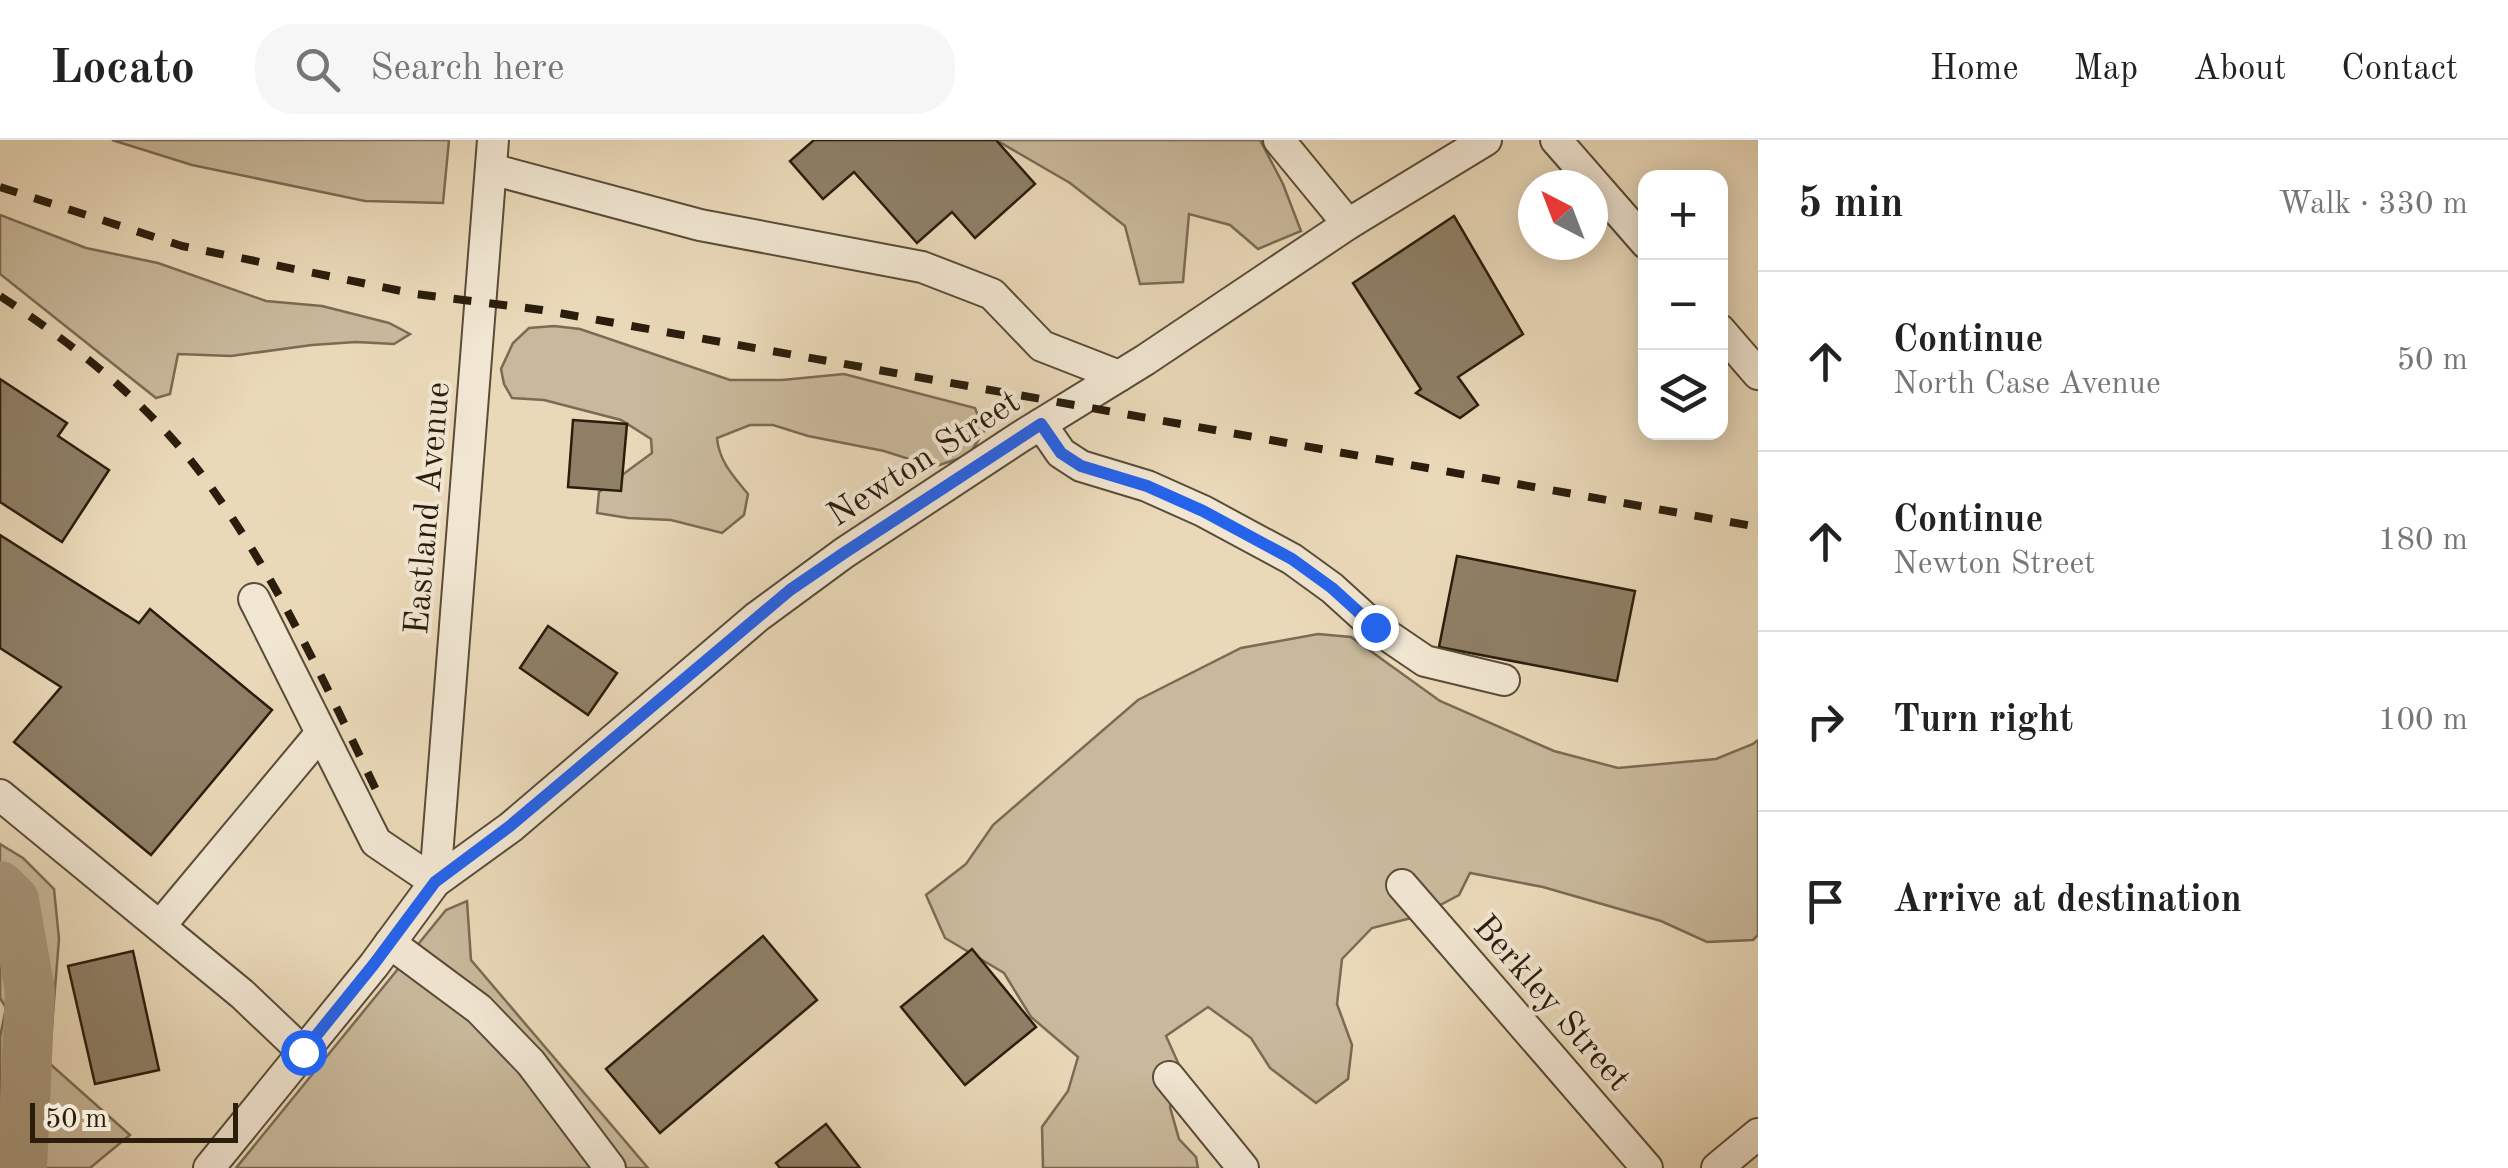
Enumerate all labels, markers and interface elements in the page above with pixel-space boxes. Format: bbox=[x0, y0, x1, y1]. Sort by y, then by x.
search box bbox=[255, 24, 955, 114]
icon: search bbox=[290, 42, 345, 97]
text: Locato bbox=[50, 45, 195, 93]
text: Search here bbox=[370, 50, 564, 88]
text: Home bbox=[1930, 52, 2019, 87]
text: Map bbox=[2074, 52, 2138, 87]
text: About bbox=[2193, 52, 2286, 87]
text: Contact bbox=[2341, 52, 2458, 87]
north arrow bbox=[1518, 170, 1608, 260]
map controls bbox=[1638, 170, 1728, 440]
button: + bbox=[1638, 170, 1728, 260]
text: 5 min bbox=[1798, 184, 1904, 226]
text: Walk · 330 m bbox=[2278, 189, 2468, 221]
button: − bbox=[1638, 260, 1728, 350]
text: Continue bbox=[1893, 322, 2043, 360]
icon: ahead bbox=[1798, 334, 1853, 389]
text: 50 m bbox=[2397, 345, 2468, 377]
button: layers bbox=[1638, 350, 1728, 440]
text: North Case Avenue bbox=[1893, 369, 2161, 401]
street label: Eastland Avenue bbox=[400, 380, 457, 636]
street label: Newton Street bbox=[822, 384, 1027, 534]
text: Continue bbox=[1893, 502, 2043, 540]
icon: ahead bbox=[1798, 514, 1853, 569]
text: 180 m bbox=[2378, 525, 2468, 557]
text: Newton Street bbox=[1893, 549, 2095, 581]
route end bbox=[1353, 605, 1399, 651]
icon: right bbox=[1798, 694, 1853, 749]
text: Turn right bbox=[1893, 702, 2073, 740]
text: 100 m bbox=[2378, 705, 2468, 737]
icon: arrive bbox=[1798, 874, 1853, 929]
text: Arrive at destination bbox=[1893, 882, 2242, 920]
street label: Berkley Street bbox=[1466, 909, 1636, 1098]
route start bbox=[281, 1030, 327, 1076]
scale bar bbox=[30, 1098, 238, 1142]
text: 50 m bbox=[45, 1106, 108, 1134]

